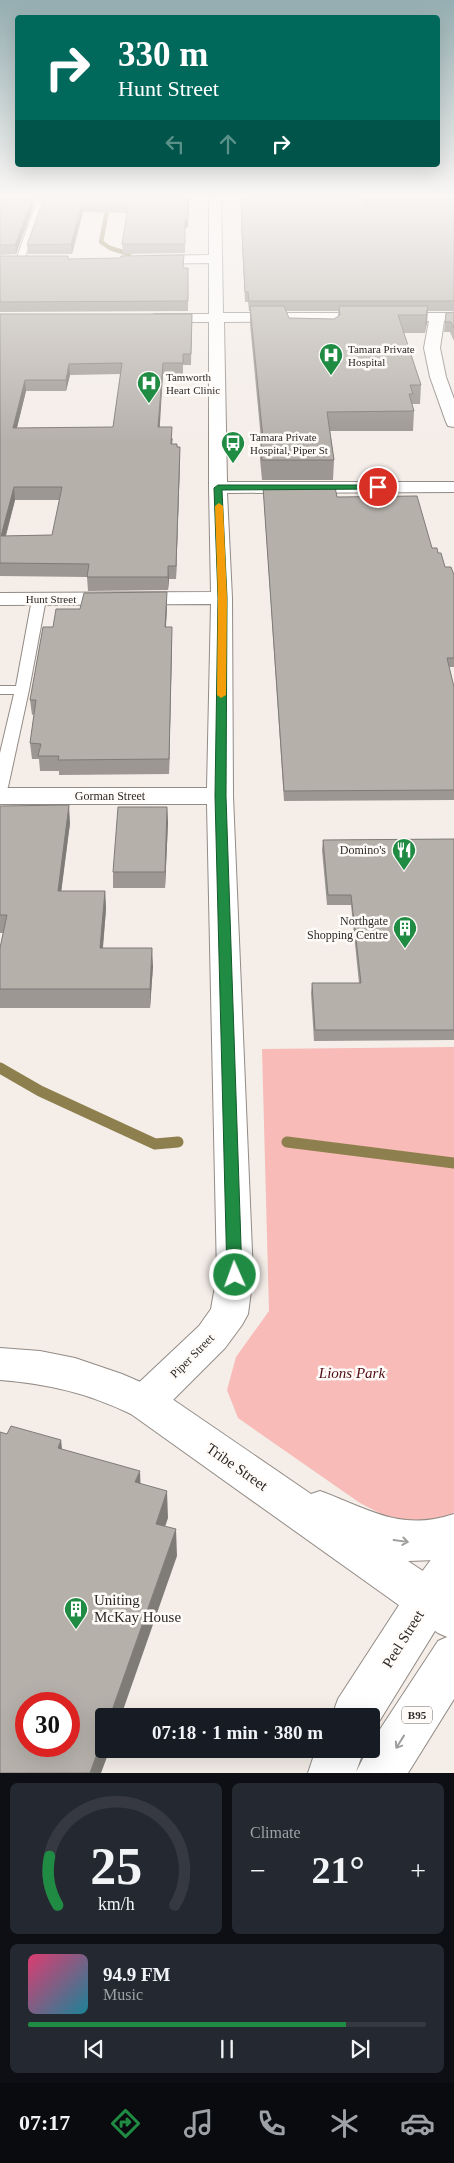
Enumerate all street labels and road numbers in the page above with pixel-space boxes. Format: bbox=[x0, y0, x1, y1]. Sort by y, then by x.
street label: Hunt Street bbox=[26, 593, 76, 605]
street label: Gorman Street bbox=[75, 789, 146, 803]
street label: Piper Street bbox=[167, 1331, 217, 1381]
street label: Tribe Street bbox=[203, 1440, 271, 1494]
street label: Peel Street bbox=[379, 1607, 427, 1671]
road number: B95 bbox=[402, 1706, 432, 1724]

